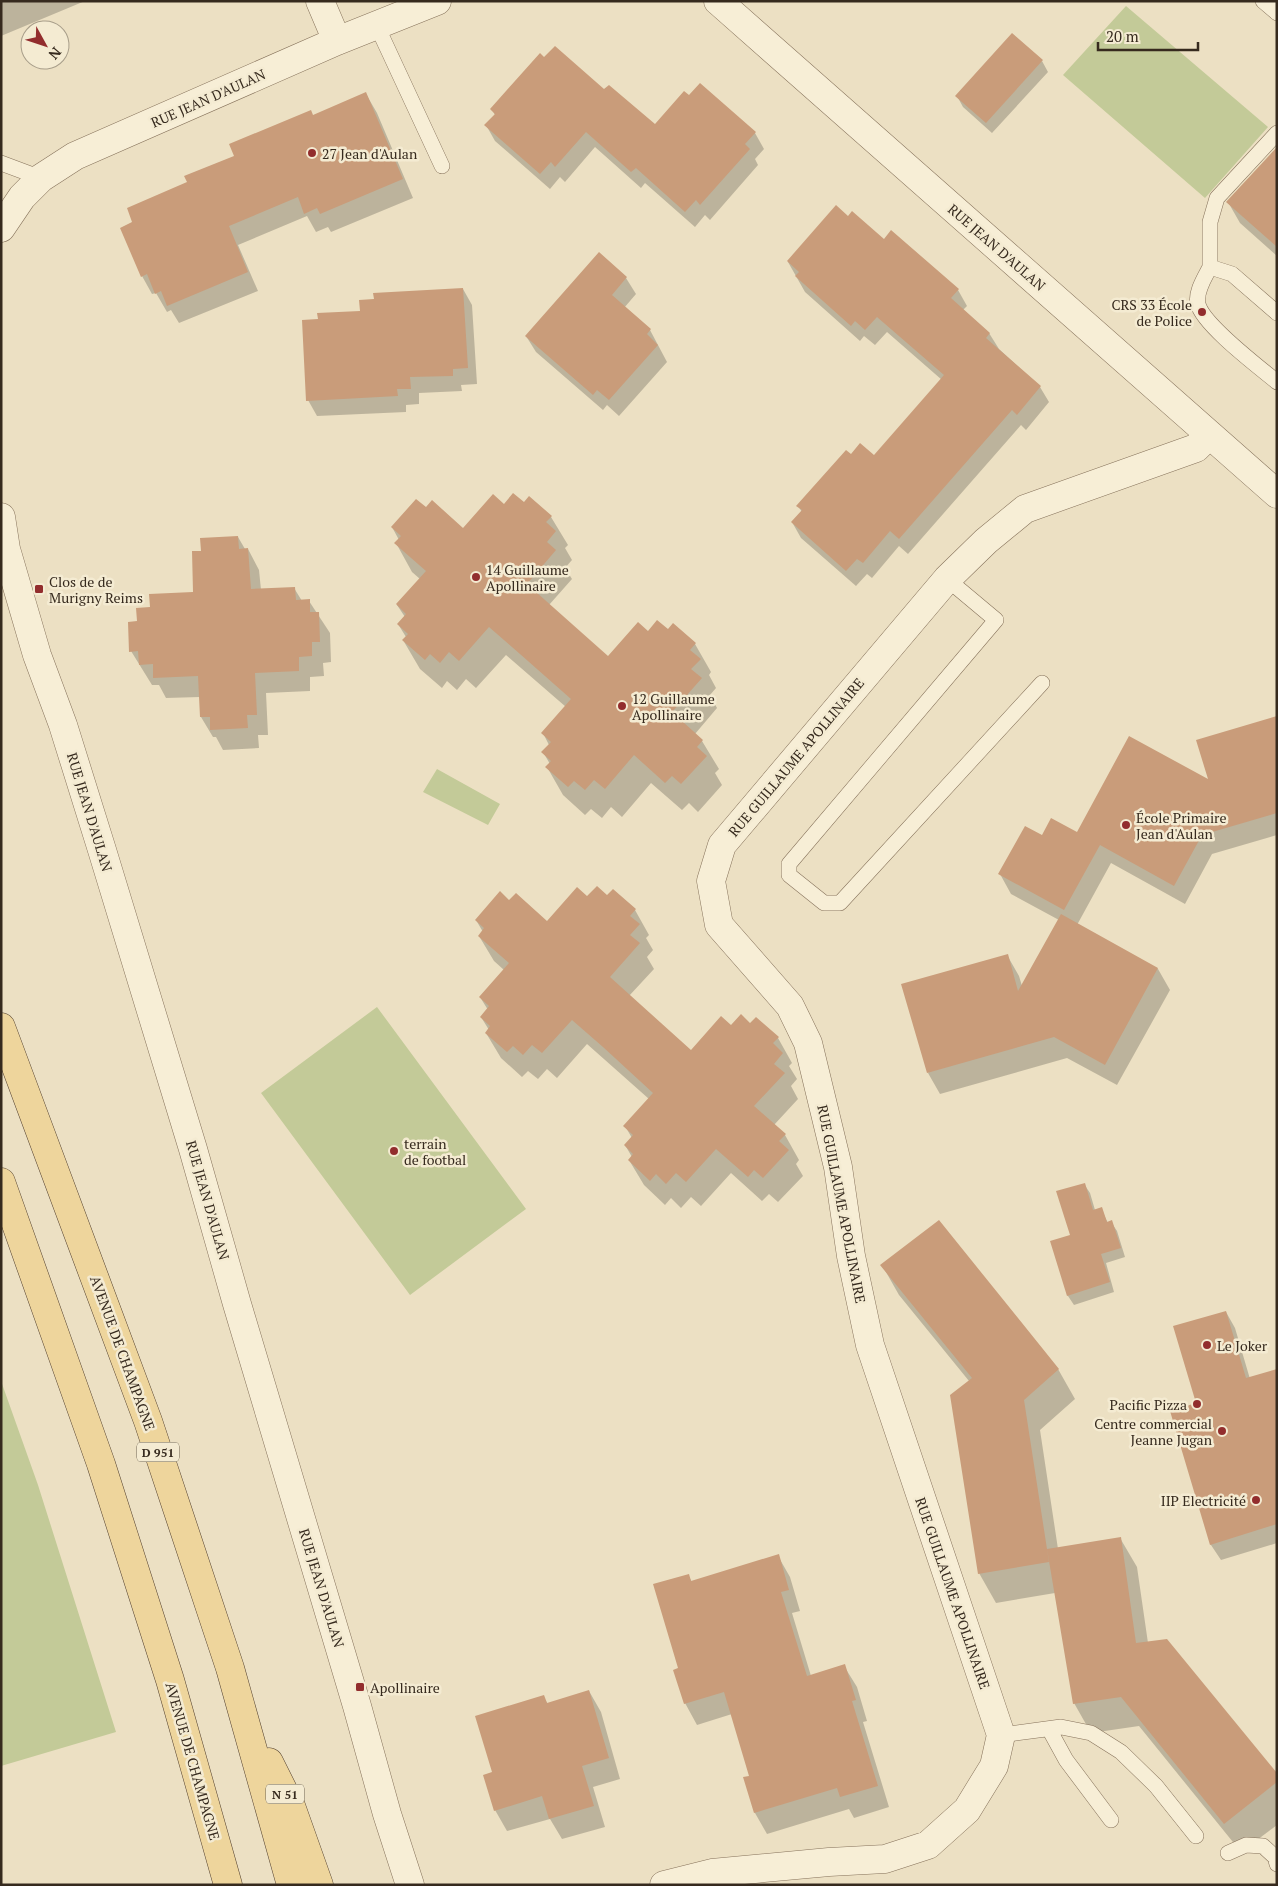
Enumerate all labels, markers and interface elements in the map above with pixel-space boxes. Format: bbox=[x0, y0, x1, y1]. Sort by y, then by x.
north arrow bbox=[20, 20, 70, 70]
scale bar bbox=[1098, 20, 1198, 52]
text: 20 m bbox=[1106, 26, 1139, 46]
text: N bbox=[44, 44, 66, 64]
street label: RUE JEAN D'AULAN bbox=[148, 64, 268, 132]
place label: 27 Jean d'Aulan bbox=[322, 144, 418, 163]
marker: 27 Jean d'Aulan bbox=[306, 147, 318, 159]
street label: RUE JEAN D'AULAN bbox=[944, 199, 1050, 295]
place label: CRS 33 École de Police bbox=[1111, 295, 1192, 330]
marker: CRS 33 École de Police bbox=[1196, 306, 1208, 318]
place label: 14 Guillaume Apollinaire bbox=[486, 560, 569, 595]
marker: 14 Guillaume Apollinaire bbox=[470, 571, 482, 583]
place label: Clos de de Murigny Reims bbox=[49, 572, 143, 607]
marker: Clos de de Murigny Reims bbox=[33, 583, 45, 595]
street label: RUE GUILLAUME APOLLINAIRE bbox=[724, 674, 868, 840]
place label: 12 Guillaume Apollinaire bbox=[632, 689, 715, 724]
marker: 12 Guillaume Apollinaire bbox=[616, 700, 628, 712]
street label: RUE JEAN D'AULAN bbox=[63, 750, 117, 874]
place label: École Primaire Jean d'Aulan bbox=[1136, 808, 1227, 843]
marker: École Primaire Jean d'Aulan bbox=[1120, 819, 1132, 831]
street label: RUE GUILLAUME APOLLINAIRE bbox=[813, 1103, 871, 1305]
place label: terrain de footbal bbox=[404, 1134, 466, 1169]
street label: RUE JEAN D'AULAN bbox=[182, 1138, 234, 1262]
marker: terrain de footbal bbox=[388, 1145, 400, 1157]
street label: AVENUE DE CHAMPAGNE bbox=[86, 1273, 160, 1433]
place label: Le Joker bbox=[1217, 1336, 1268, 1355]
marker: Le Joker bbox=[1201, 1339, 1213, 1351]
place label: Pacific Pizza bbox=[1110, 1395, 1187, 1414]
marker: Pacific Pizza bbox=[1191, 1398, 1203, 1410]
place label: Centre commercial Jeanne Jugan bbox=[1094, 1414, 1213, 1449]
marker: Centre commercial Jeanne Jugan bbox=[1216, 1425, 1228, 1437]
road number: D 951 bbox=[137, 1442, 179, 1461]
place label: IIP Electricité bbox=[1161, 1491, 1246, 1510]
marker: IIP Electricité bbox=[1250, 1494, 1262, 1506]
street label: RUE GUILLAUME APOLLINAIRE bbox=[911, 1495, 995, 1691]
street label: RUE JEAN D'AULAN bbox=[295, 1526, 349, 1650]
place label: Apollinaire bbox=[370, 1678, 440, 1697]
street label: AVENUE DE CHAMPAGNE bbox=[161, 1680, 225, 1842]
marker: Apollinaire bbox=[354, 1681, 366, 1693]
road number: N 51 bbox=[266, 1785, 304, 1804]

